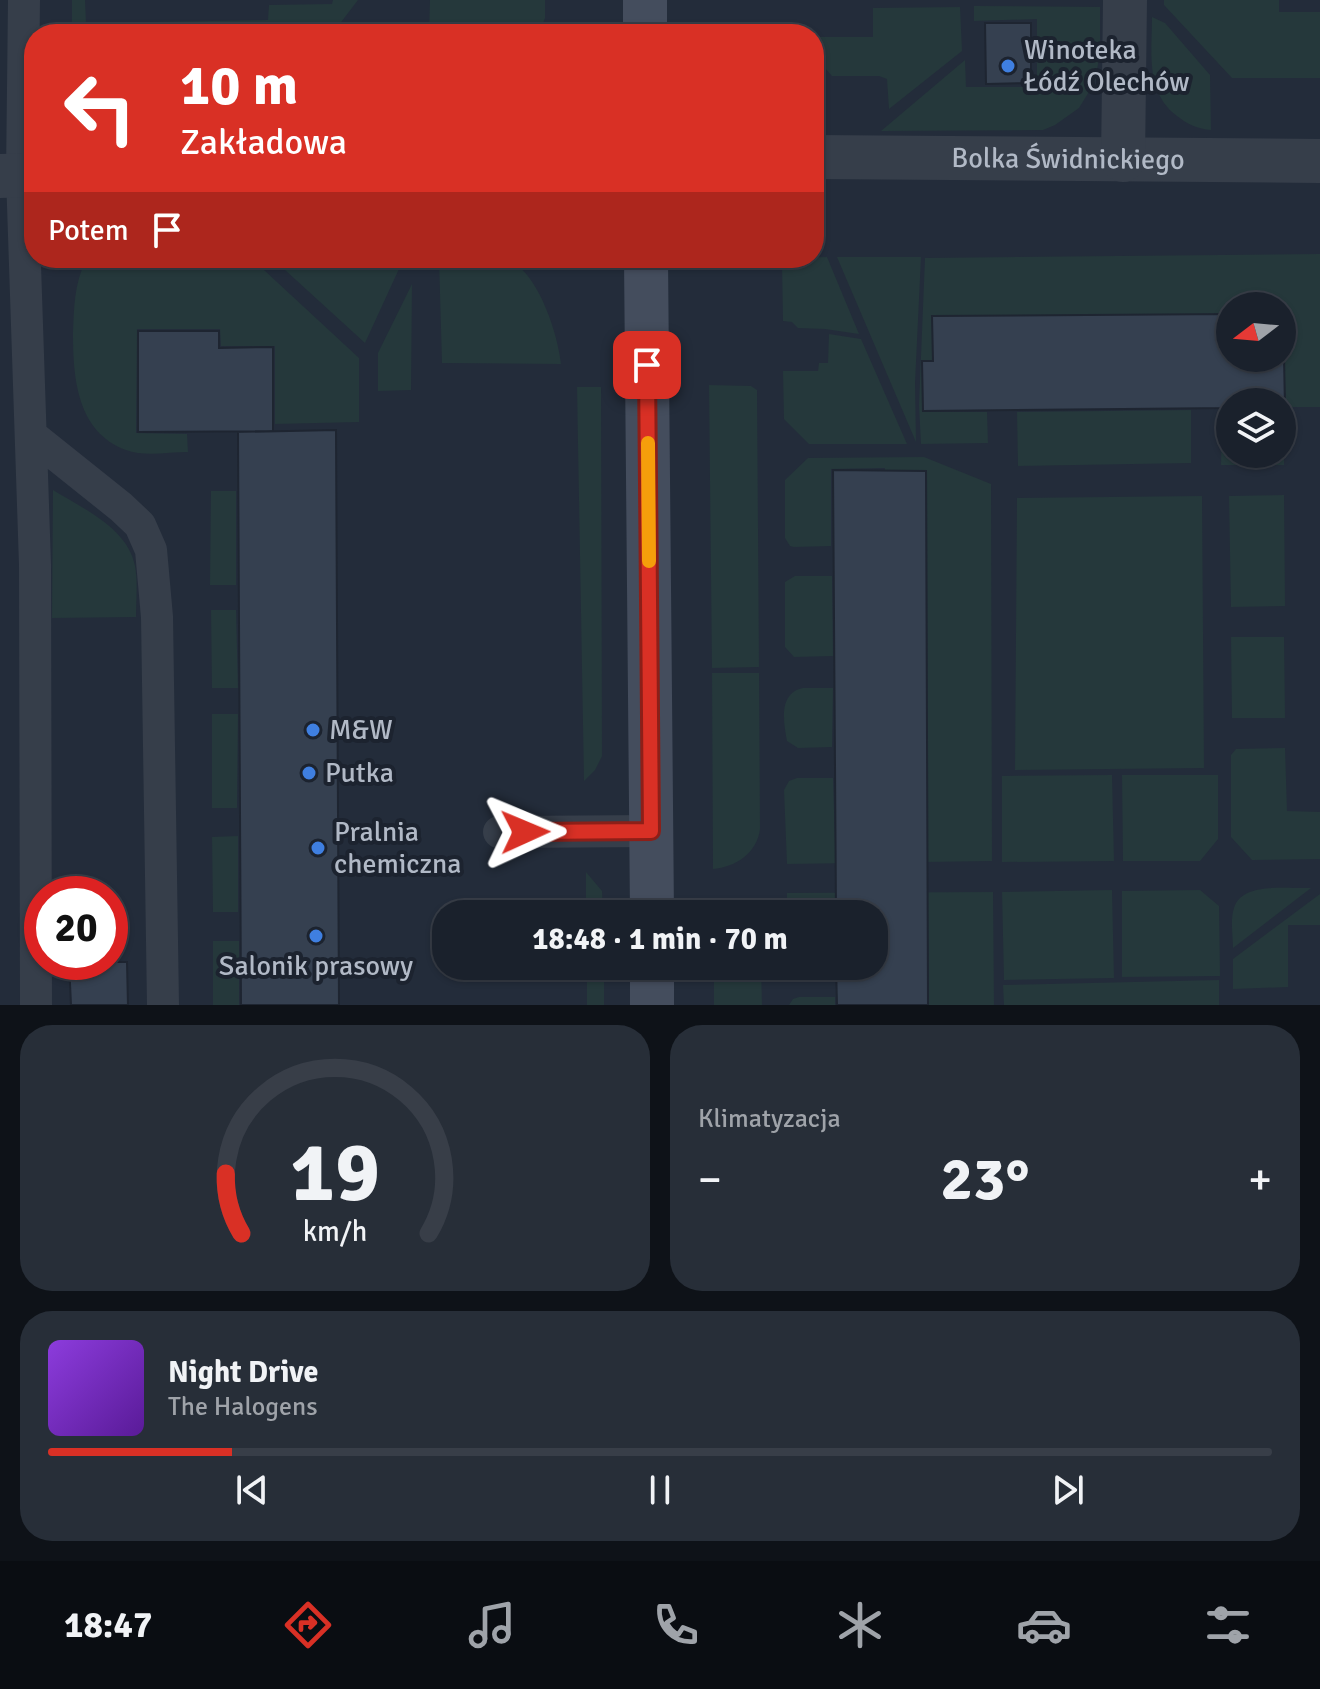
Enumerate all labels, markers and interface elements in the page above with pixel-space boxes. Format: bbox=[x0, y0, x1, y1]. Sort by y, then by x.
place label: Winoteka Łódź Olechów bbox=[1024, 33, 1189, 99]
text: 10 m bbox=[180, 51, 298, 120]
icon: left bbox=[48, 56, 152, 160]
marker: Winoteka Łódź Olechów bbox=[999, 57, 1017, 75]
text: Zakładowa bbox=[180, 120, 347, 165]
street label: Bolka Świdnickiego bbox=[951, 141, 1185, 177]
icon: arrive bbox=[145, 208, 189, 252]
text: Potem bbox=[48, 212, 129, 249]
north arrow bbox=[1216, 292, 1296, 372]
map controls bbox=[1216, 292, 1296, 468]
pin bbox=[613, 331, 681, 399]
icon: arrive bbox=[625, 343, 669, 387]
button: layers bbox=[1216, 388, 1296, 468]
place label: M&W bbox=[329, 713, 393, 747]
marker: M&W bbox=[304, 721, 322, 739]
place label: Putka bbox=[325, 756, 394, 790]
marker: Putka bbox=[300, 764, 318, 782]
position arrow bbox=[483, 790, 567, 874]
place label: Pralnia chemiczna bbox=[334, 815, 462, 881]
marker: Pralnia chemiczna bbox=[309, 839, 327, 857]
speed limit sign: 20 bbox=[24, 876, 128, 980]
text: 18:48 · 1 min · 70 m bbox=[532, 921, 788, 958]
marker: Salonik prasowy bbox=[307, 927, 325, 945]
place label: Salonik prasowy bbox=[219, 949, 413, 983]
text: Klimatyzacja bbox=[698, 1103, 841, 1135]
text: 19 bbox=[290, 1122, 380, 1224]
text: 23° bbox=[941, 1143, 1029, 1217]
text: − bbox=[698, 1153, 722, 1207]
text: + bbox=[1248, 1153, 1272, 1207]
text: km/h bbox=[303, 1214, 367, 1249]
text: Night Drive bbox=[168, 1354, 318, 1391]
text: The Halogens bbox=[168, 1391, 318, 1423]
icon: previous bbox=[230, 1468, 274, 1512]
icon: pause bbox=[638, 1468, 682, 1512]
icon: next bbox=[1046, 1468, 1090, 1512]
icon: directions bbox=[280, 1597, 336, 1653]
icon: music bbox=[464, 1597, 520, 1653]
icon: phone bbox=[648, 1597, 704, 1653]
icon: climate bbox=[832, 1597, 888, 1653]
icon: car bbox=[1016, 1597, 1072, 1653]
icon: filters bbox=[1200, 1597, 1256, 1653]
text: 18:47 bbox=[64, 1603, 152, 1648]

